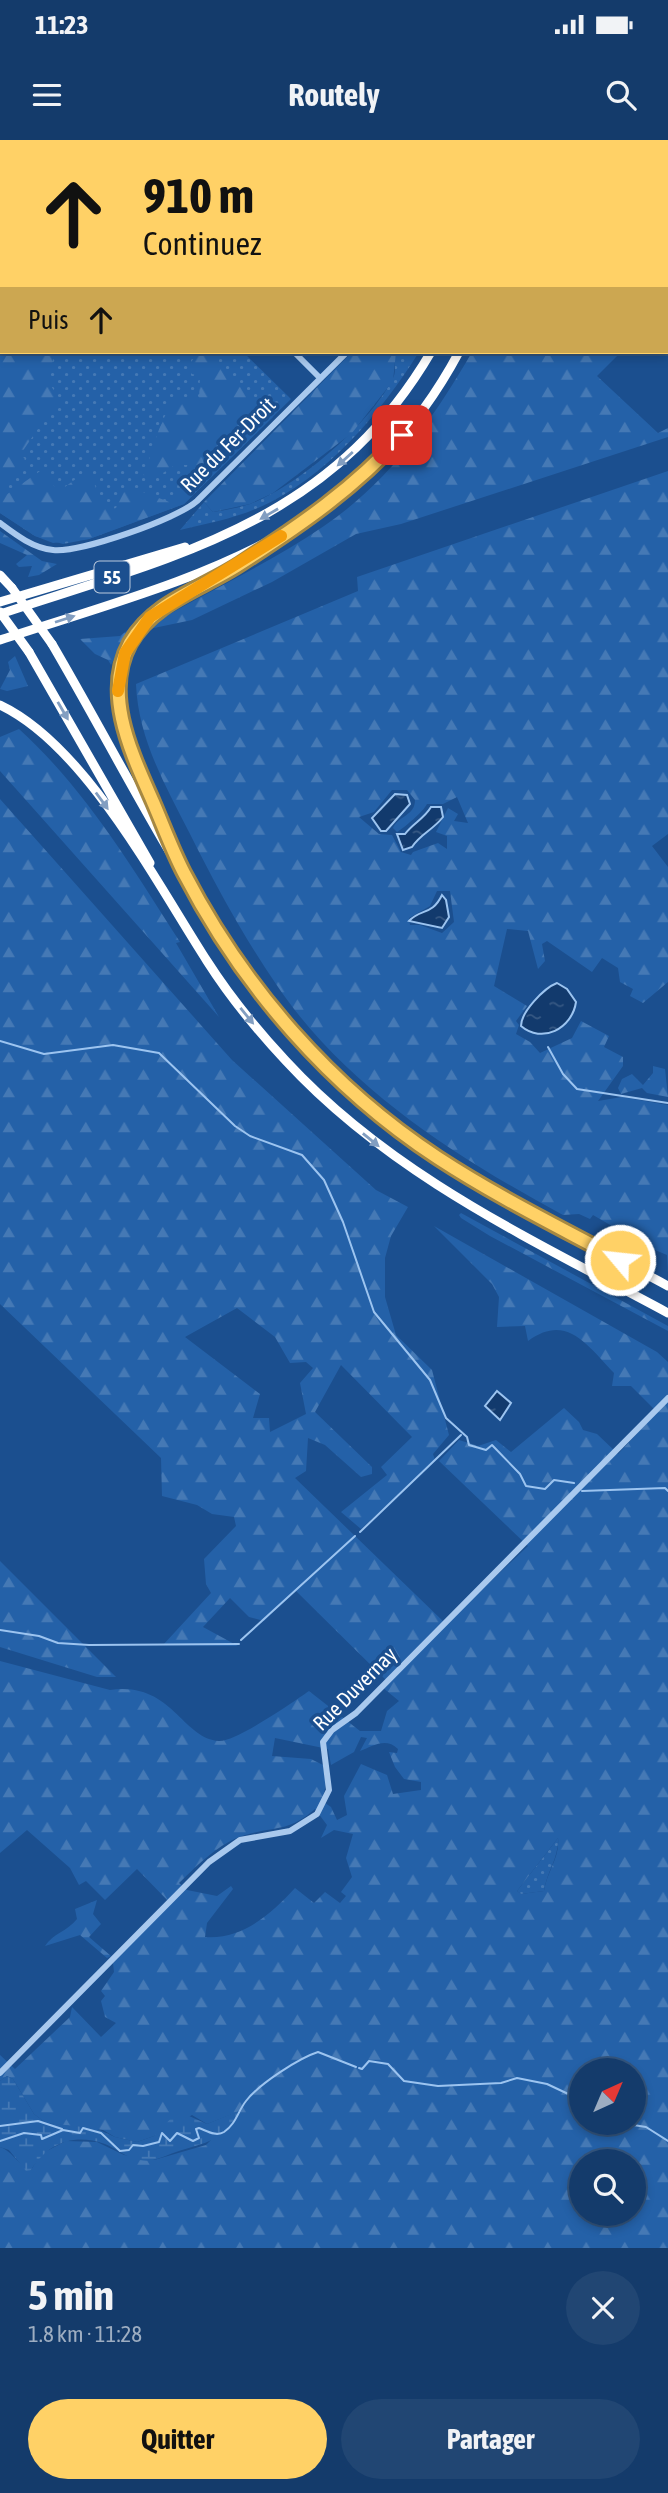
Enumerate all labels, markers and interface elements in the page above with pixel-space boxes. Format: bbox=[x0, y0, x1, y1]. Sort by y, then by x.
text: 11:23 bbox=[35, 10, 89, 40]
icon: menu bbox=[28, 76, 66, 114]
text: Routely bbox=[288, 76, 380, 113]
icon: search bbox=[602, 76, 640, 114]
text: 910 m bbox=[143, 167, 254, 223]
icon: ahead bbox=[28, 168, 119, 259]
text: Continuez bbox=[143, 225, 262, 262]
icon: ahead bbox=[82, 301, 120, 339]
text: Puis bbox=[28, 305, 68, 335]
street label: Rue du Fer-Droit bbox=[175, 392, 280, 497]
pin bbox=[372, 405, 432, 465]
icon: arrive bbox=[383, 416, 421, 454]
one-way arrow bbox=[336, 450, 353, 466]
one-way arrow bbox=[259, 508, 278, 520]
road number: 55 bbox=[94, 562, 130, 592]
one-way arrow bbox=[54, 613, 75, 624]
one-way arrow bbox=[57, 702, 69, 721]
one-way arrow bbox=[94, 792, 108, 810]
one-way arrow bbox=[239, 1007, 254, 1024]
one-way arrow bbox=[362, 1132, 380, 1147]
position arrow bbox=[583, 1223, 657, 1297]
street label: Rue Duvernay bbox=[308, 1641, 401, 1735]
north arrow bbox=[569, 2058, 646, 2135]
map controls bbox=[569, 2058, 646, 2226]
button: search bbox=[569, 2149, 646, 2226]
text: 5 min bbox=[28, 2271, 114, 2319]
button: close bbox=[566, 2271, 640, 2345]
text: 1.8 km · 11:28 bbox=[28, 2321, 142, 2347]
button: Quitter bbox=[28, 2399, 327, 2479]
button: Partager bbox=[341, 2399, 640, 2479]

